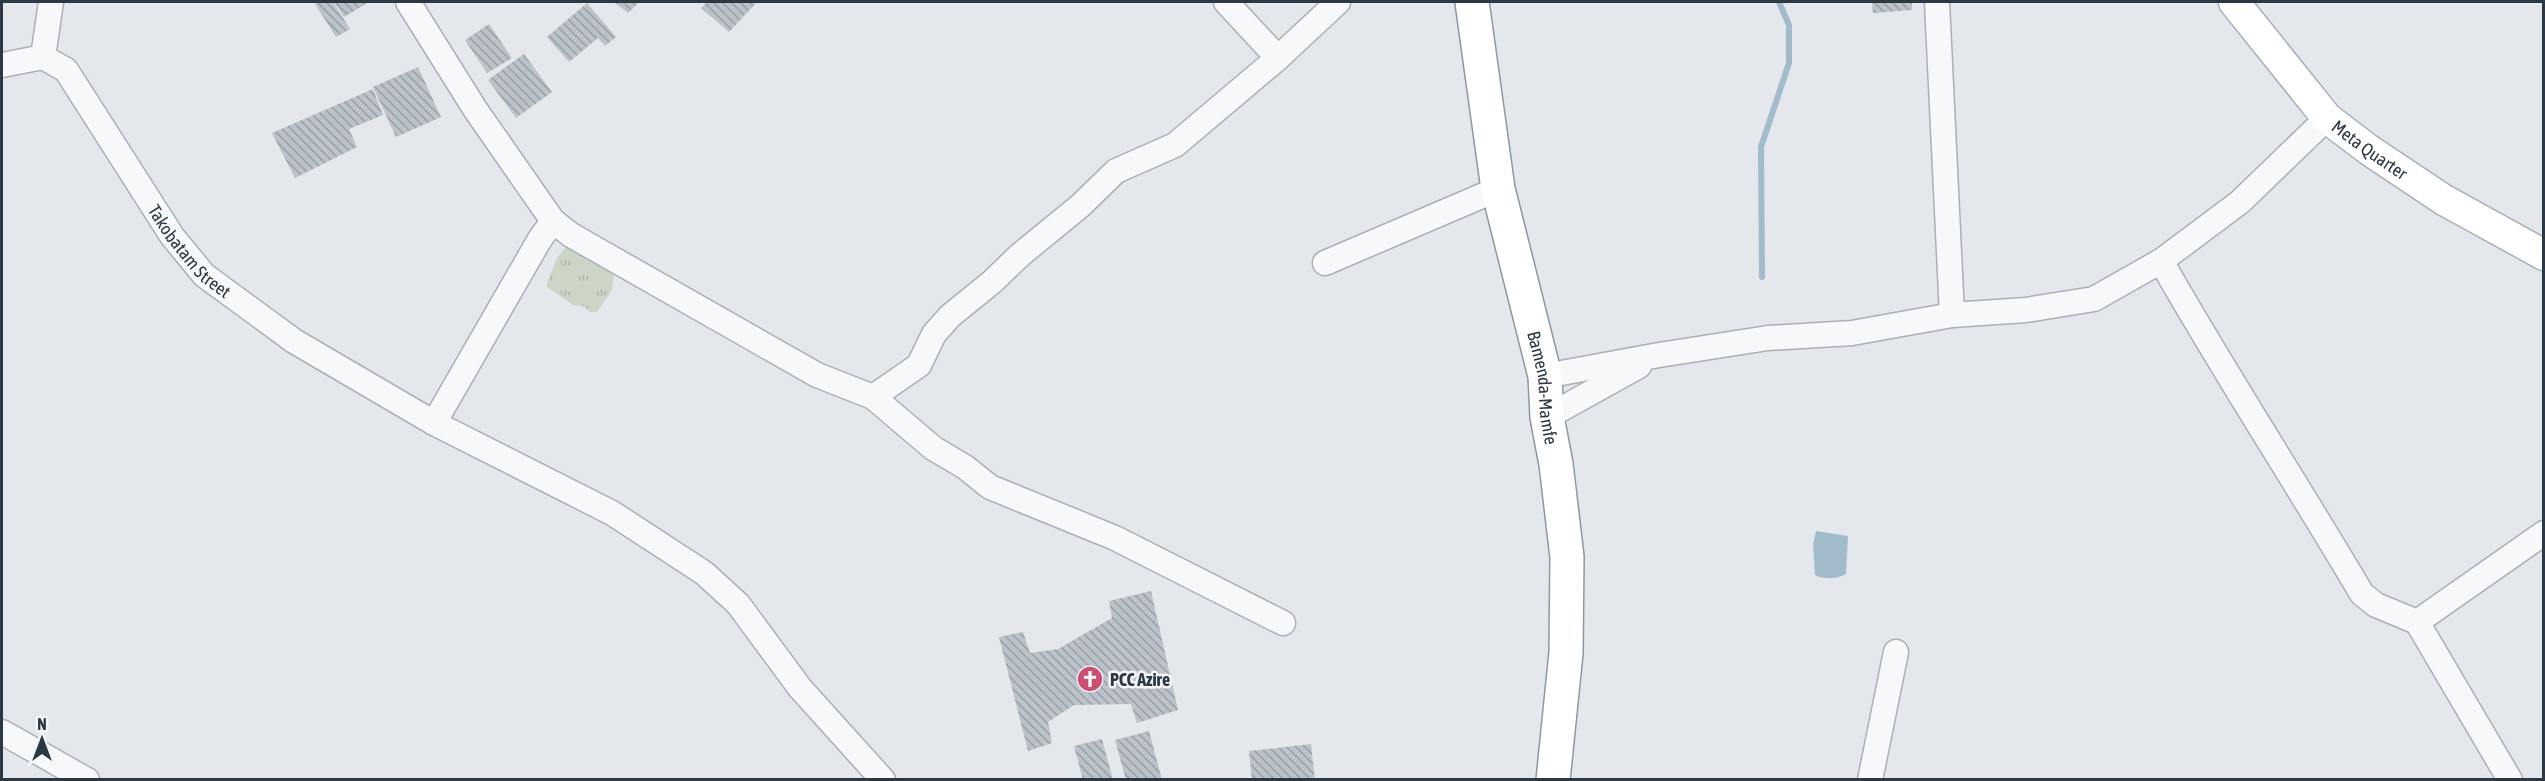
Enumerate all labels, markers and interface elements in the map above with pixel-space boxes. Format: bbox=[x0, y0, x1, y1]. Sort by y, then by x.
street label: Meta Quarter bbox=[2328, 115, 2412, 184]
street label: Takobatam Street bbox=[144, 201, 235, 302]
street label: Bamenda-Mamfe bbox=[1524, 329, 1563, 446]
church icon: PCC Azire bbox=[1075, 664, 1105, 694]
place label: PCC Azire bbox=[1110, 669, 1170, 690]
north arrow bbox=[12, 709, 72, 769]
text: N bbox=[37, 715, 47, 733]

